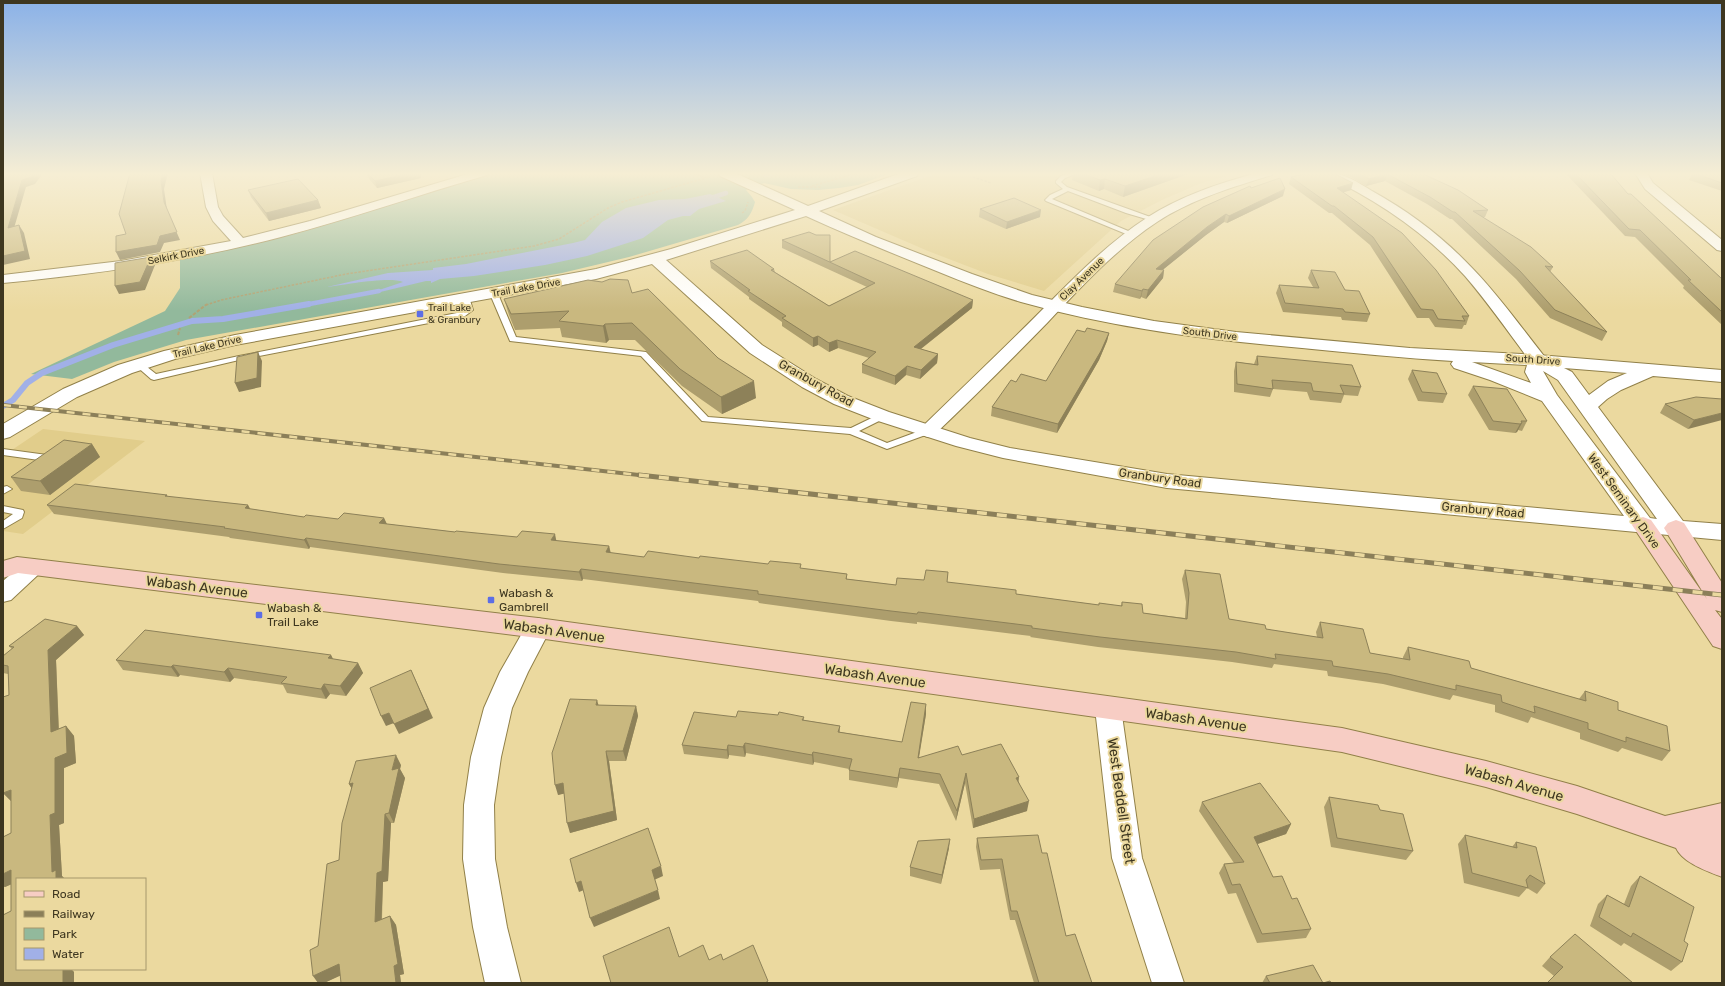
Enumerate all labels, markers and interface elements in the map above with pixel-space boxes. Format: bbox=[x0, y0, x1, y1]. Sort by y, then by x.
street label: Selkirk Drive bbox=[147, 245, 206, 267]
street label: Clay Avenue bbox=[1057, 255, 1107, 303]
street label: Trail Lake Drive bbox=[491, 276, 562, 300]
place label: Trail Lake & Granbury bbox=[428, 302, 481, 326]
marker: Trail Lake & Granbury bbox=[415, 309, 425, 319]
street label: South Drive bbox=[1182, 325, 1238, 343]
street label: Trail Lake Drive bbox=[172, 333, 243, 361]
street label: South Drive bbox=[1505, 352, 1561, 368]
street label: Granbury Road bbox=[776, 357, 856, 409]
street label: West Seminary Drive bbox=[1585, 451, 1663, 552]
street label: Granbury Road bbox=[1118, 465, 1202, 491]
street label: Granbury Road bbox=[1441, 499, 1525, 521]
street label: Wabash Avenue bbox=[145, 572, 249, 602]
place label: Wabash & Gambrell bbox=[499, 586, 554, 614]
marker: Wabash & Gambrell bbox=[486, 595, 496, 605]
place label: Wabash & Trail Lake bbox=[267, 601, 322, 629]
marker: Wabash & Trail Lake bbox=[254, 610, 264, 620]
street label: Wabash Avenue bbox=[502, 615, 606, 647]
street label: Wabash Avenue bbox=[823, 660, 927, 692]
street label: Wabash Avenue bbox=[1144, 704, 1248, 736]
street label: West Beddell Street bbox=[1104, 737, 1138, 866]
street label: Wabash Avenue bbox=[1462, 761, 1566, 805]
legend bbox=[16, 878, 146, 970]
text: Road bbox=[52, 887, 80, 901]
text: Railway bbox=[52, 907, 95, 921]
text: Park bbox=[52, 927, 78, 941]
text: Water bbox=[52, 947, 84, 961]

